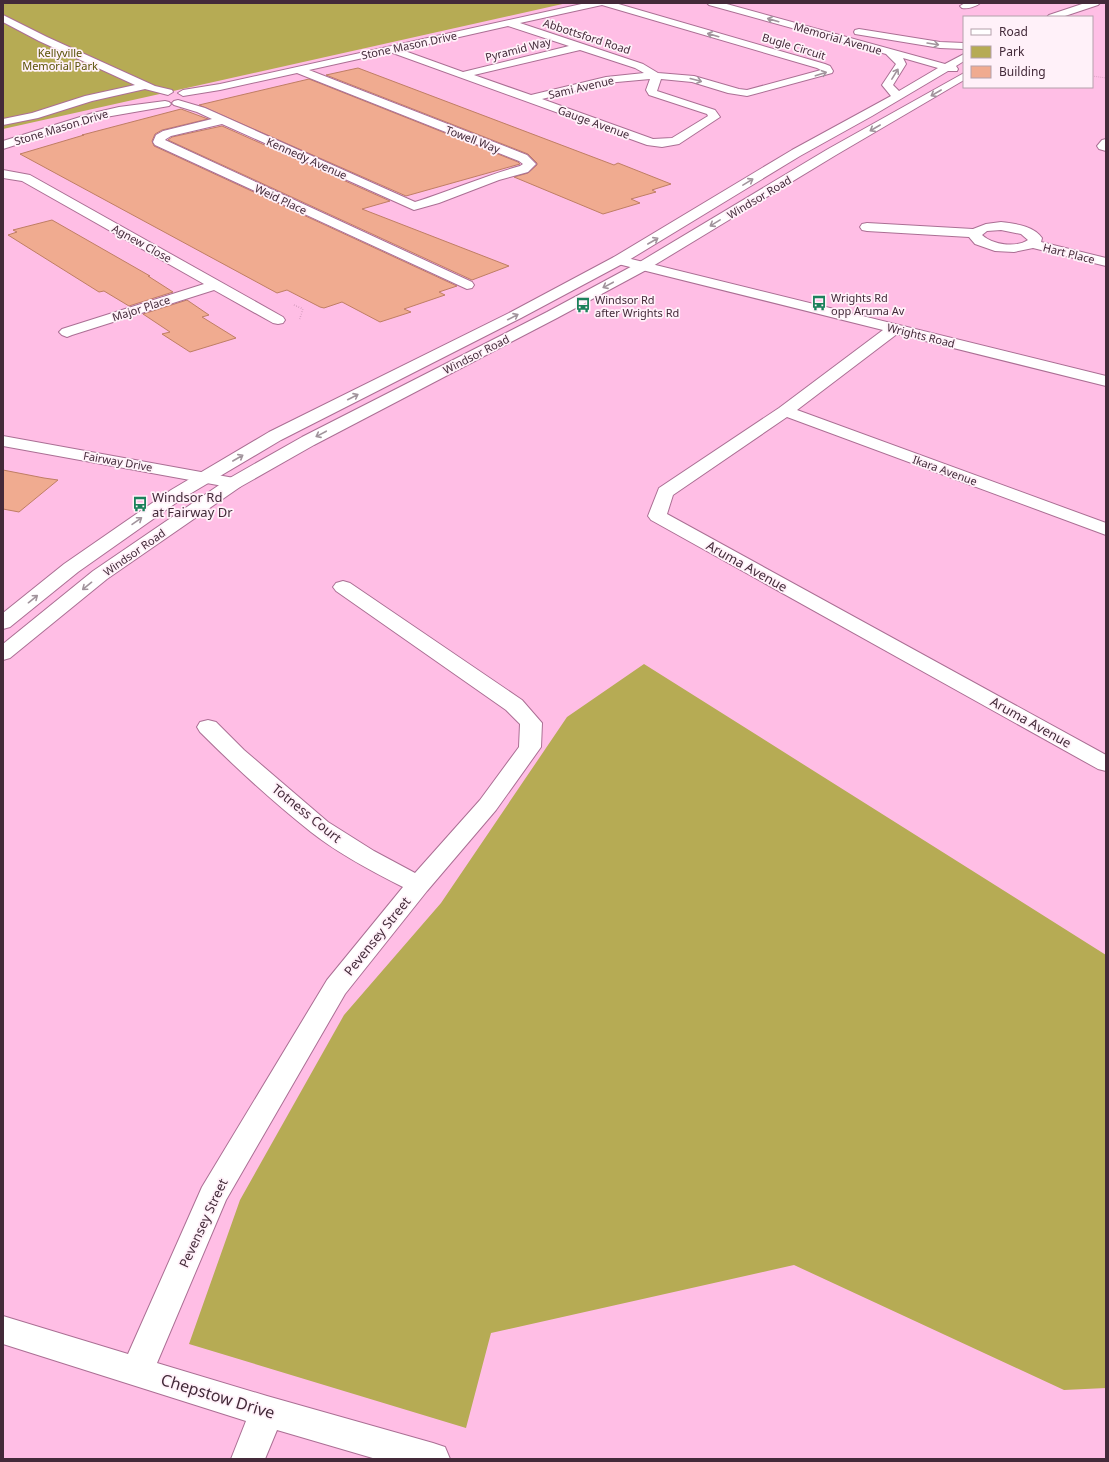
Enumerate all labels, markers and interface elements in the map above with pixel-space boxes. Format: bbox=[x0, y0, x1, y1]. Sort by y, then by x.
street label: Abbottsford Road bbox=[541, 15, 633, 57]
one-way arrow bbox=[767, 16, 780, 23]
legend bbox=[963, 16, 1093, 88]
street label: Memorial Avenue bbox=[792, 18, 884, 58]
text: Road bbox=[999, 23, 1028, 40]
street label: Stone Mason Drive bbox=[360, 28, 458, 62]
street label: Bugle Circuit bbox=[760, 29, 828, 63]
one-way arrow bbox=[707, 31, 720, 38]
street label: Pyramid Way bbox=[484, 33, 553, 64]
one-way arrow bbox=[926, 40, 939, 48]
text: Park bbox=[999, 43, 1025, 60]
park label: Kellyville Memorial Park bbox=[22, 45, 98, 73]
text: Building bbox=[999, 63, 1046, 80]
one-way arrow bbox=[891, 68, 899, 80]
one-way arrow bbox=[815, 69, 827, 77]
street label: Sami Avenue bbox=[547, 72, 615, 102]
one-way arrow bbox=[689, 77, 702, 84]
one-way arrow bbox=[930, 89, 942, 97]
street label: Gauge Avenue bbox=[556, 102, 632, 142]
street label: Stone Mason Drive bbox=[12, 106, 110, 148]
street label: Towell Way bbox=[444, 122, 503, 156]
one-way arrow bbox=[869, 124, 881, 132]
street label: Kennedy Avenue bbox=[264, 134, 350, 182]
street label: Windsor Road bbox=[724, 172, 794, 222]
one-way arrow bbox=[742, 177, 754, 185]
street label: Weid Place bbox=[253, 180, 309, 218]
street label: Agnew Close bbox=[110, 220, 174, 266]
one-way arrow bbox=[709, 220, 721, 228]
one-way arrow bbox=[647, 236, 659, 244]
street label: Hart Place bbox=[1042, 239, 1096, 267]
one-way arrow bbox=[602, 282, 614, 289]
place label: Wrights Rd opp Aruma Av bbox=[831, 290, 905, 318]
street label: Major Place bbox=[110, 292, 172, 324]
place label: Windsor Rd after Wrights Rd bbox=[595, 292, 679, 320]
bus stop icon: Wrights Rd opp Aruma Av bbox=[810, 294, 828, 312]
bus stop icon: Windsor Rd after Wrights Rd bbox=[574, 296, 592, 314]
one-way arrow bbox=[507, 313, 519, 320]
street label: Wrights Road bbox=[885, 319, 957, 351]
street label: Windsor Road bbox=[440, 331, 512, 377]
one-way arrow bbox=[347, 393, 359, 400]
one-way arrow bbox=[315, 430, 327, 438]
street label: Fairway Drive bbox=[82, 448, 154, 474]
street label: Ikara Avenue bbox=[911, 451, 979, 489]
one-way arrow bbox=[232, 454, 243, 462]
place label: Windsor Rd at Fairway Dr bbox=[152, 488, 233, 521]
bus stop icon: Windsor Rd at Fairway Dr bbox=[131, 495, 149, 513]
one-way arrow bbox=[132, 517, 143, 525]
street label: Windsor Road bbox=[100, 525, 168, 579]
street label: Aruma Avenue bbox=[703, 536, 791, 596]
one-way arrow bbox=[82, 581, 93, 590]
one-way arrow bbox=[28, 594, 39, 603]
street label: Aruma Avenue bbox=[987, 692, 1075, 752]
street label: Totness Court bbox=[269, 779, 346, 847]
street label: Pevensey Street bbox=[340, 893, 415, 979]
street label: Pevensey Street bbox=[174, 1175, 232, 1271]
street label: Chepstow Drive bbox=[158, 1368, 278, 1424]

